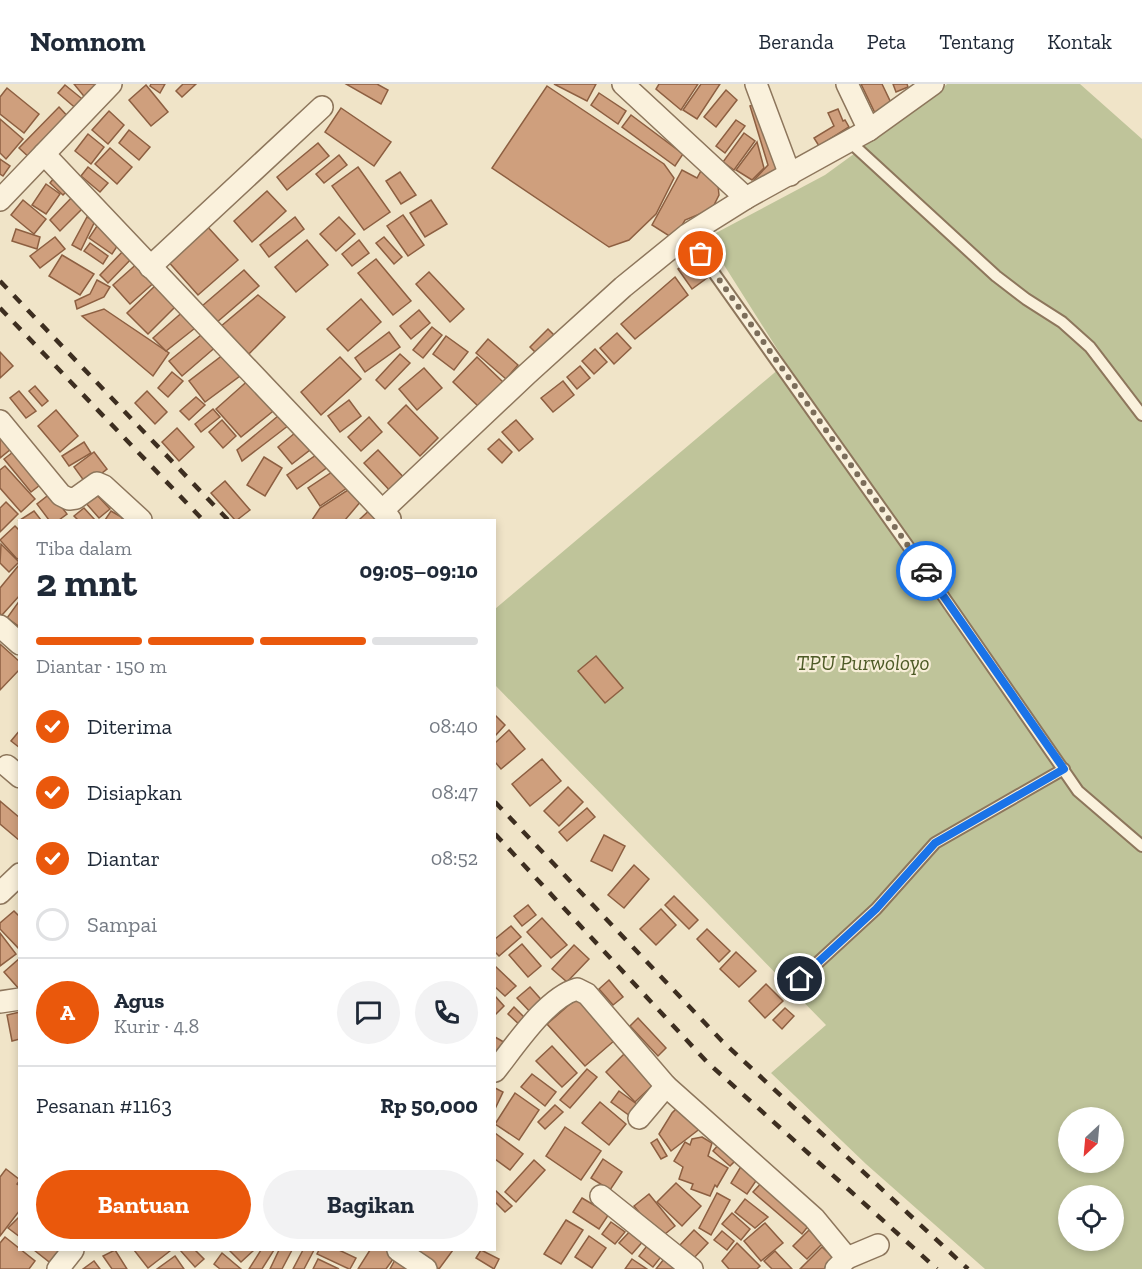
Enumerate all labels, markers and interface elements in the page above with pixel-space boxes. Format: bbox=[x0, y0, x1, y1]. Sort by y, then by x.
text: Nomnom bbox=[30, 25, 146, 58]
text: Beranda bbox=[759, 29, 834, 54]
text: Peta bbox=[867, 29, 906, 54]
text: Tentang bbox=[939, 29, 1014, 54]
text: Kontak bbox=[1047, 29, 1112, 54]
pin bbox=[675, 228, 726, 279]
icon: bag bbox=[684, 237, 717, 270]
text: Tiba dalam bbox=[36, 536, 132, 560]
courier bbox=[896, 541, 956, 601]
icon: car bbox=[910, 555, 943, 588]
text: 09:05–09:10 bbox=[360, 557, 478, 584]
text: 2 mnt bbox=[36, 559, 137, 606]
park label: TPU Purwoloyo bbox=[796, 650, 930, 675]
text: Diantar · 150 m bbox=[36, 654, 167, 678]
icon: check bbox=[36, 710, 69, 743]
text: Diterima bbox=[87, 713, 172, 740]
text: 08:40 bbox=[429, 714, 478, 738]
icon: check bbox=[36, 776, 69, 809]
text: Disiapkan bbox=[87, 779, 182, 806]
text: 08:47 bbox=[431, 780, 478, 804]
icon: check bbox=[36, 842, 69, 875]
text: Diantar bbox=[87, 845, 160, 872]
text: 08:52 bbox=[431, 846, 478, 870]
text: Sampai bbox=[87, 911, 157, 938]
pin bbox=[774, 953, 825, 1004]
icon: home bbox=[783, 962, 816, 995]
button: chat bbox=[337, 981, 400, 1044]
button: phone bbox=[415, 981, 478, 1044]
text: Agus bbox=[114, 987, 164, 1014]
text: A bbox=[60, 999, 75, 1026]
text: Kurir · 4.8 bbox=[114, 1014, 199, 1038]
text: Pesanan #1163 bbox=[36, 1092, 172, 1119]
text: Rp 50,000 bbox=[380, 1092, 478, 1119]
north arrow bbox=[1058, 1107, 1124, 1173]
map controls bbox=[1058, 1107, 1124, 1251]
button: Bantuan bbox=[36, 1170, 251, 1239]
button: Bagikan bbox=[263, 1170, 478, 1239]
button: locate bbox=[1058, 1185, 1124, 1251]

